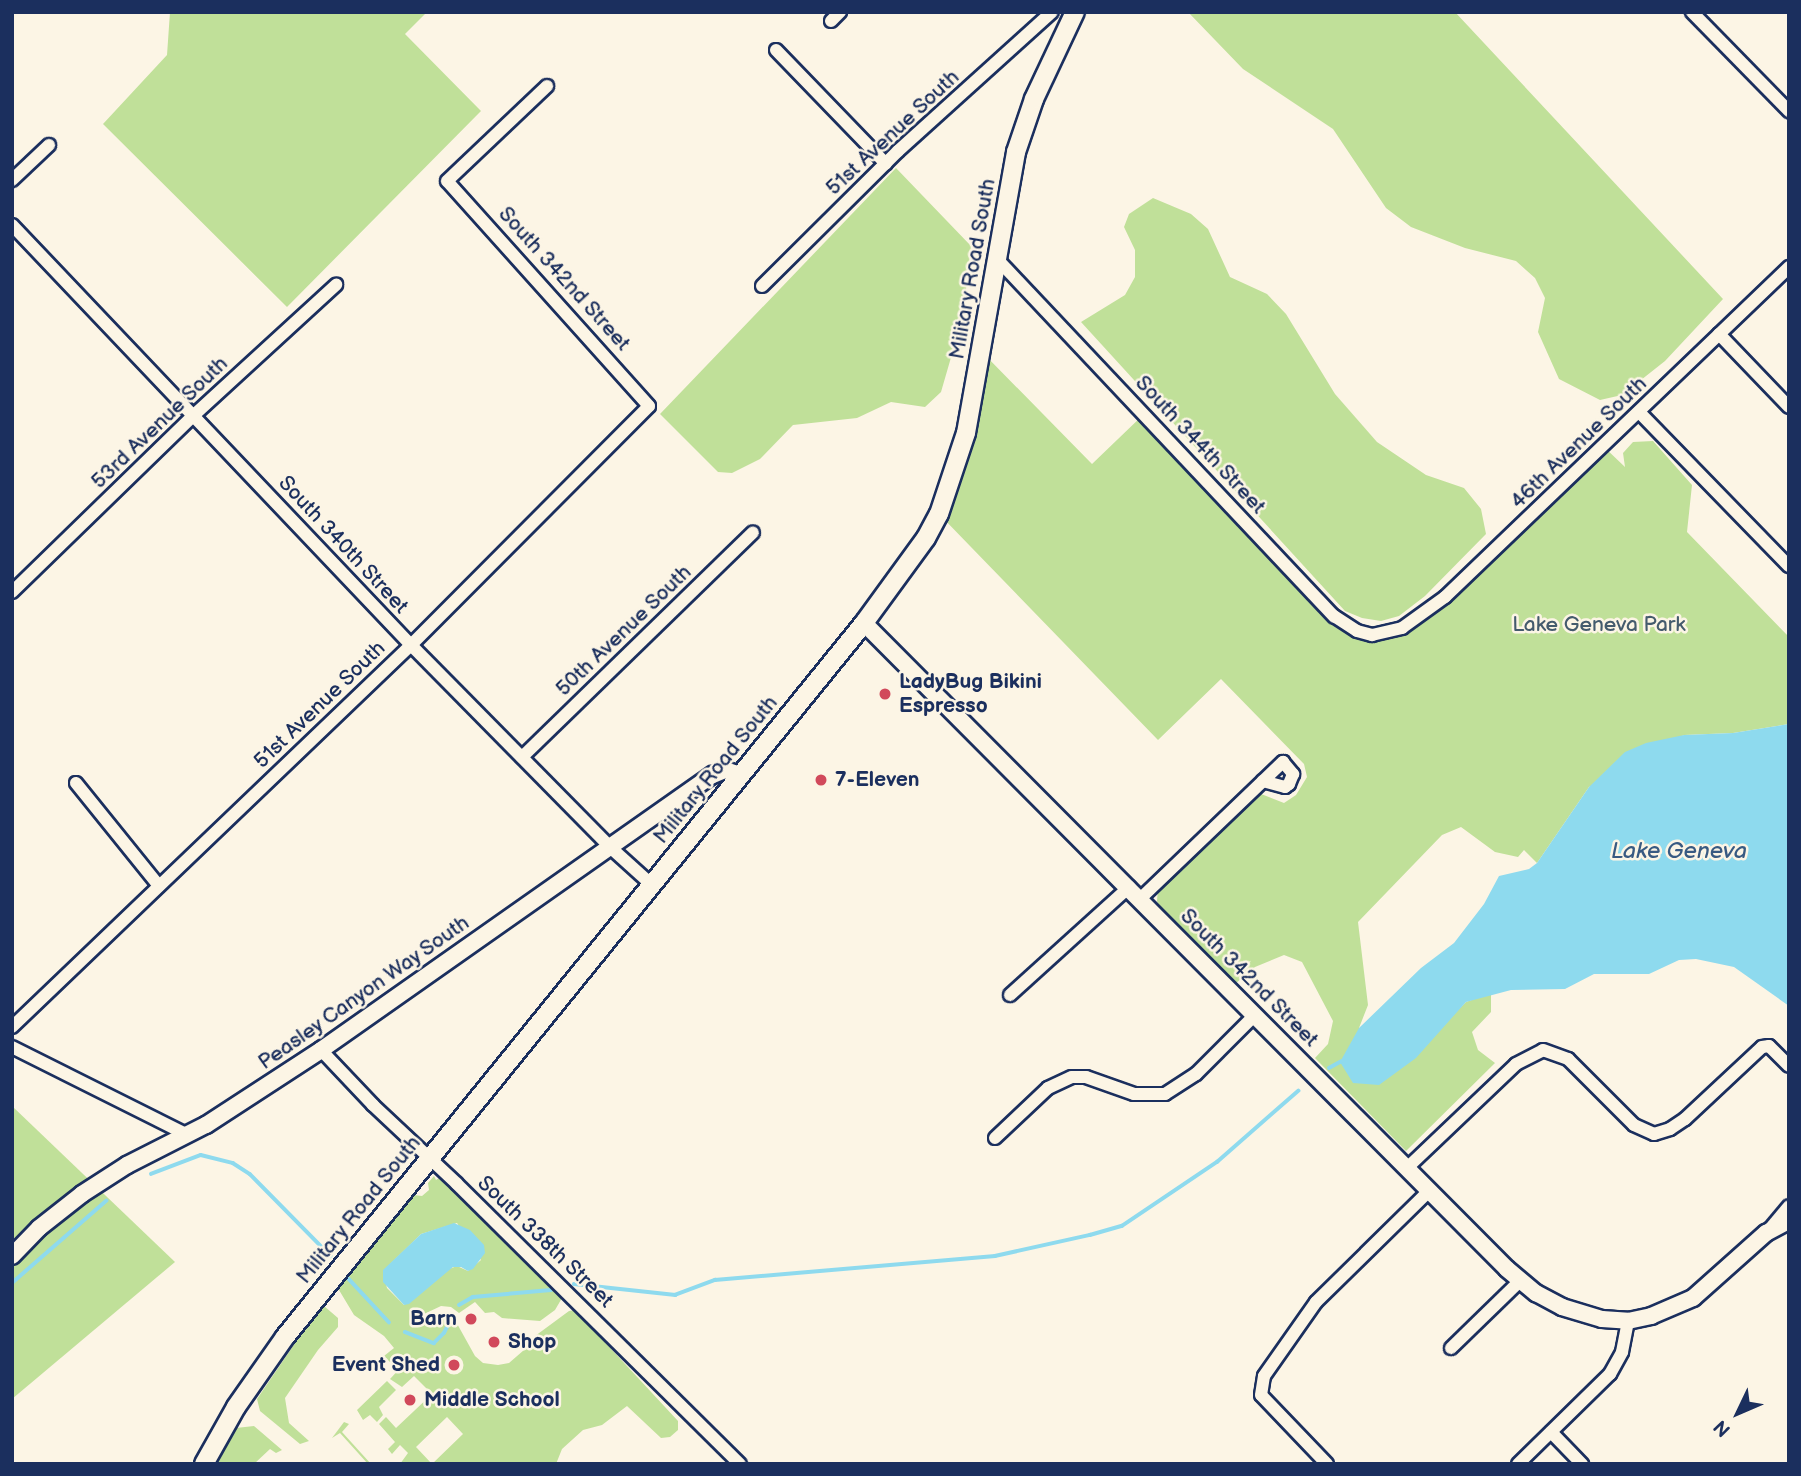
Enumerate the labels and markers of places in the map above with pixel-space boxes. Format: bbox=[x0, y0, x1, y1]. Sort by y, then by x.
place label: LadyBug Bikini Espresso bbox=[899, 669, 1042, 719]
marker: LadyBug Bikini Espresso bbox=[877, 686, 893, 702]
place label: 7-Eleven bbox=[835, 767, 920, 793]
marker: 7-Eleven bbox=[813, 772, 829, 788]
place label: Barn bbox=[410, 1306, 457, 1332]
marker: Barn bbox=[463, 1311, 479, 1327]
place label: Shop bbox=[508, 1329, 556, 1355]
marker: Shop bbox=[486, 1334, 502, 1350]
place label: Event Shed bbox=[332, 1352, 440, 1378]
marker: Event Shed bbox=[446, 1357, 462, 1373]
place label: Middle School bbox=[424, 1387, 560, 1413]
marker: Middle School bbox=[402, 1392, 418, 1408]

